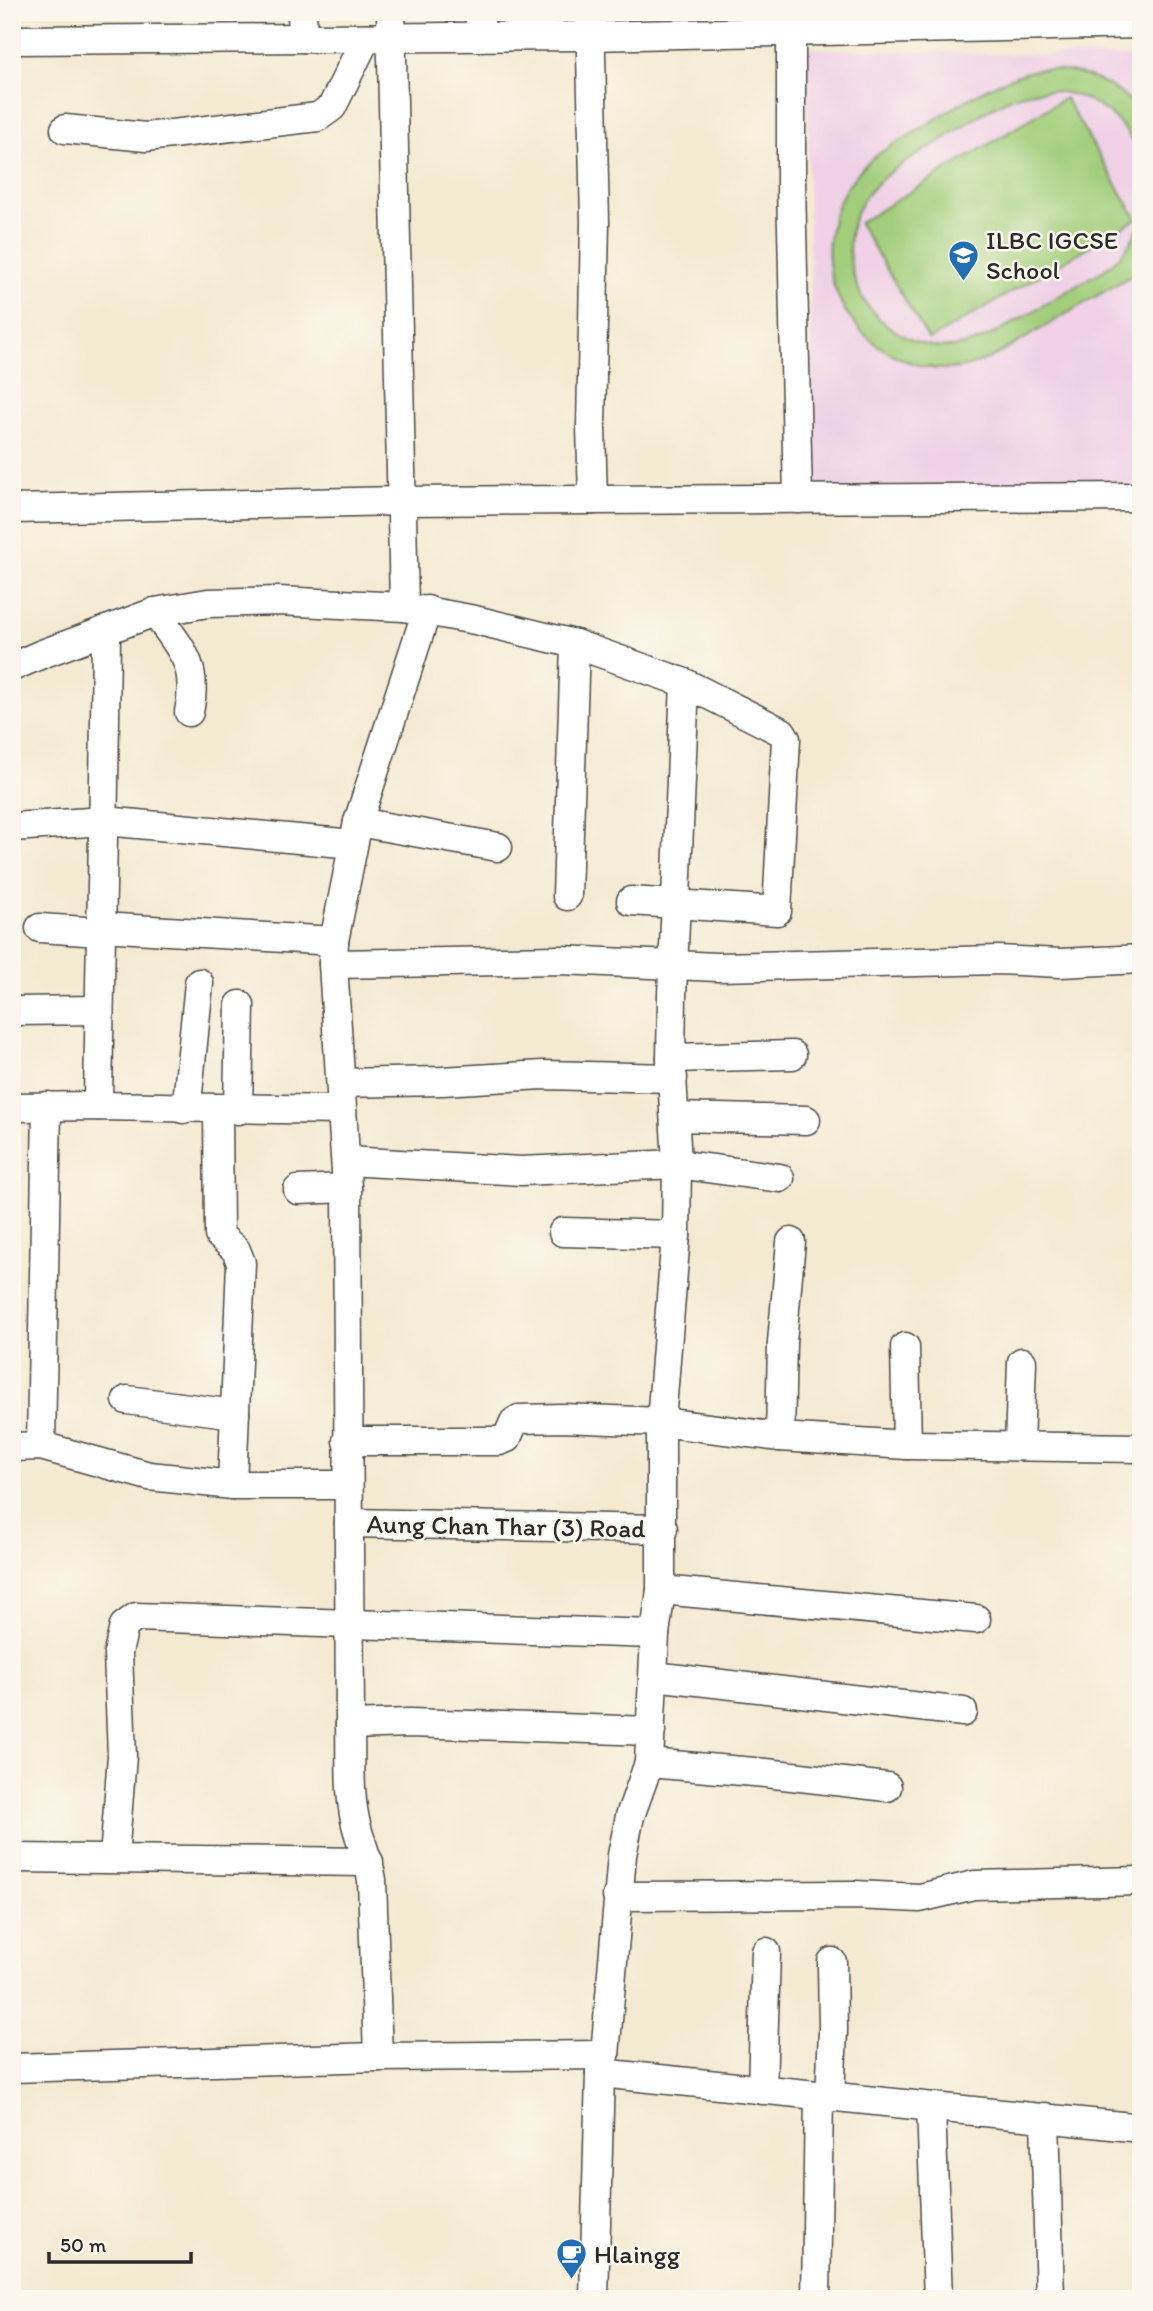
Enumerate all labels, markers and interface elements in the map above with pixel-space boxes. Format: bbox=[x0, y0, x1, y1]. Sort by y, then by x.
place label: ILBC IGCSE School bbox=[986, 224, 1118, 286]
school or university icon: ILBC IGCSE School bbox=[946, 238, 980, 282]
street label: Aung Chan Thar (3) Road bbox=[366, 1508, 646, 1544]
scale bar bbox=[49, 2220, 191, 2264]
text: 50 m bbox=[60, 2232, 107, 2257]
cafe icon: Hlaingg bbox=[554, 2237, 588, 2281]
place label: Hlaingg bbox=[594, 2238, 681, 2270]

